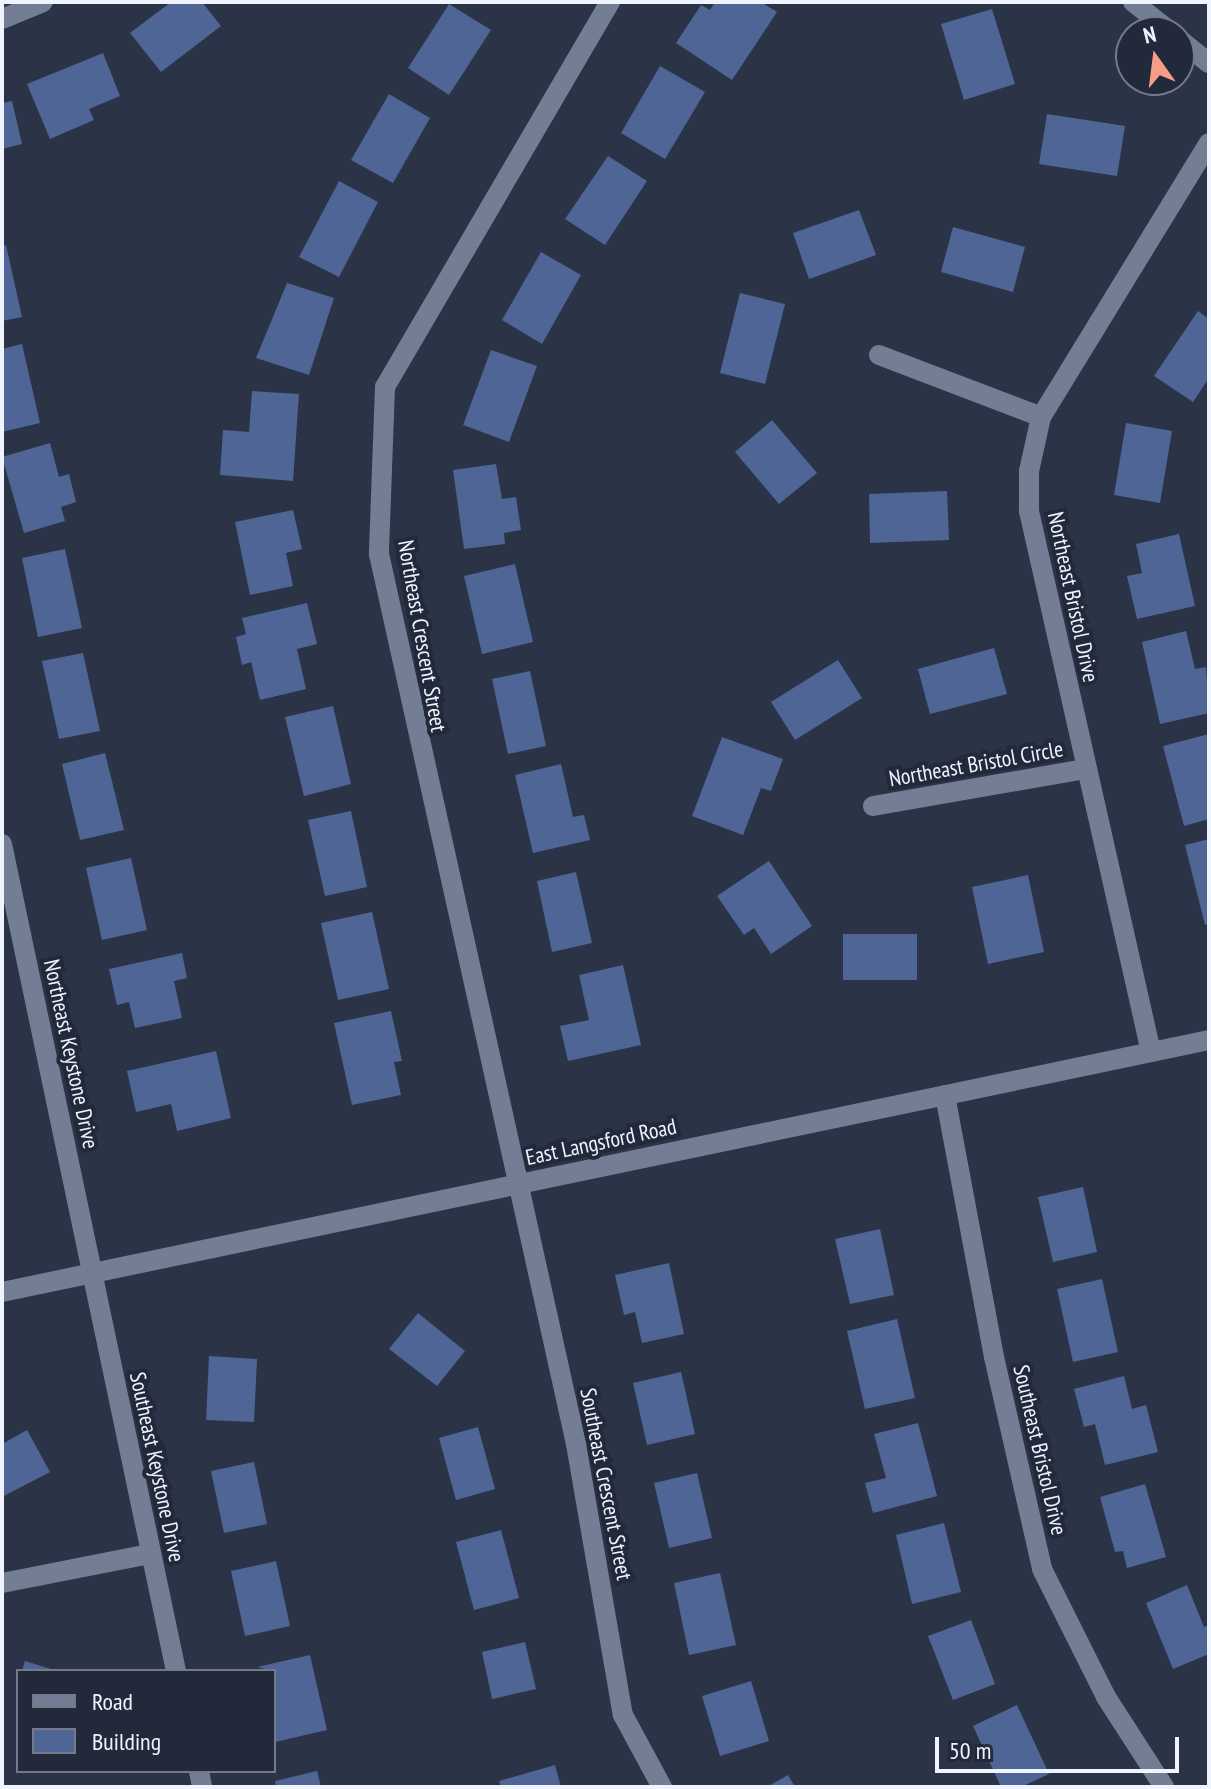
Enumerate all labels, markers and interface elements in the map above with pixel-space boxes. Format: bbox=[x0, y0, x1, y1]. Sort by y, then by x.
north arrow bbox=[1115, 16, 1195, 96]
text: N bbox=[1141, 20, 1159, 50]
street label: Northeast Bristol Drive bbox=[1042, 509, 1104, 685]
street label: Northeast Crescent Street bbox=[392, 538, 452, 734]
street label: Northeast Bristol Circle bbox=[887, 736, 1065, 792]
street label: Northeast Keystone Drive bbox=[38, 957, 104, 1151]
street label: East Langsford Road bbox=[523, 1113, 679, 1171]
street label: Southeast Bristol Drive bbox=[1008, 1362, 1072, 1538]
street label: Southeast Keystone Drive bbox=[124, 1370, 190, 1564]
street label: Southeast Crescent Street bbox=[574, 1386, 638, 1582]
legend bbox=[16, 1669, 276, 1773]
text: Road bbox=[92, 1686, 133, 1717]
scale bar bbox=[939, 1721, 1183, 1771]
text: Building bbox=[92, 1726, 161, 1757]
text: 50 m bbox=[949, 1735, 991, 1766]

